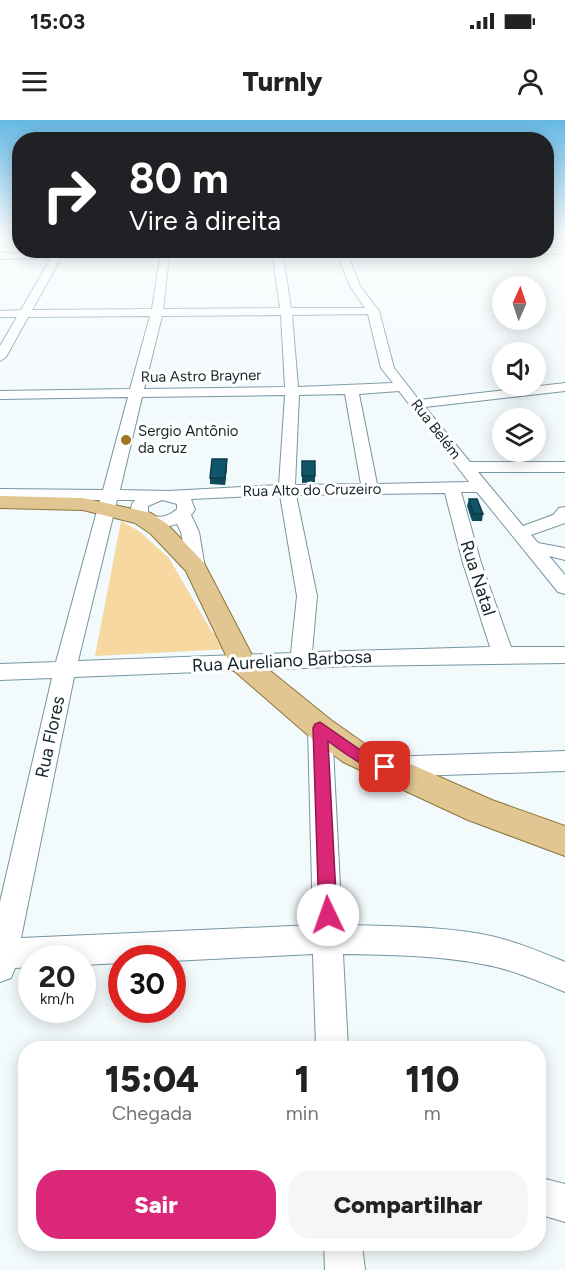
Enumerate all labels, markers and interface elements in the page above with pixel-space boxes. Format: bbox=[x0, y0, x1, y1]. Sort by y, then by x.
text: 15:03 bbox=[30, 8, 85, 35]
icon: menu bbox=[18, 65, 51, 98]
text: Turnly bbox=[242, 65, 323, 98]
icon: person bbox=[514, 65, 547, 98]
text: 80 m bbox=[129, 153, 229, 204]
icon: right bbox=[30, 156, 108, 234]
text: Vire à direita bbox=[129, 204, 281, 237]
north arrow bbox=[492, 276, 546, 330]
map controls bbox=[492, 276, 546, 462]
button: sound bbox=[492, 342, 546, 396]
street label: Rua Astro Brayner bbox=[141, 366, 261, 386]
street label: Rua Belém bbox=[407, 396, 465, 462]
button: layers bbox=[492, 408, 546, 462]
place label: Sergio Antônio da cruz bbox=[138, 422, 239, 457]
marker: Sergio Antônio da cruz bbox=[119, 433, 133, 447]
street label: Rua Alto do Cruzeiro bbox=[242, 480, 382, 500]
street label: Rua Natal bbox=[455, 538, 501, 618]
street label: Rua Aureliano Barbosa bbox=[191, 645, 373, 677]
street label: Rua Flores bbox=[31, 694, 69, 780]
pin bbox=[359, 741, 410, 792]
icon: arrive bbox=[368, 750, 401, 783]
position arrow bbox=[296, 883, 360, 947]
speed limit sign: 30 bbox=[108, 945, 186, 1023]
text: 20 bbox=[39, 958, 75, 995]
text: km/h bbox=[40, 990, 74, 1008]
text: 15:04 bbox=[105, 1058, 199, 1101]
text: 1 bbox=[295, 1058, 310, 1101]
text: 110 bbox=[405, 1058, 459, 1101]
text: Chegada bbox=[112, 1101, 192, 1125]
text: min bbox=[286, 1101, 319, 1125]
text: m bbox=[424, 1101, 441, 1125]
button: Sair bbox=[36, 1170, 276, 1239]
button: Compartilhar bbox=[288, 1170, 528, 1239]

